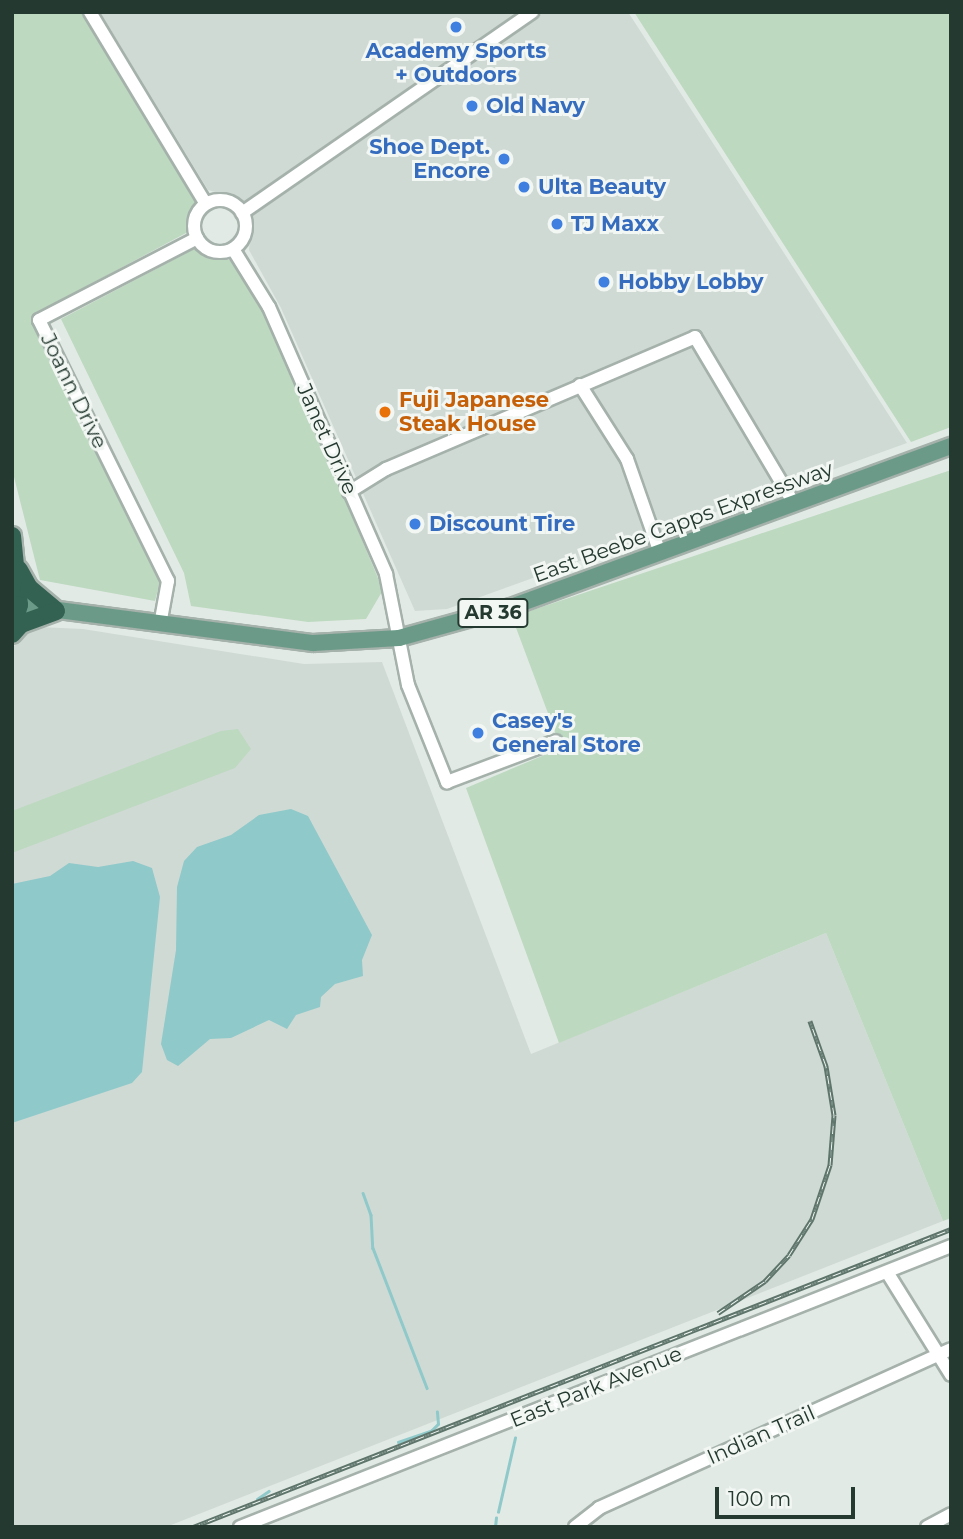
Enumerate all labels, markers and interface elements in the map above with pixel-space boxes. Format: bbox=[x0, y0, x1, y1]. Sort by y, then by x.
marker: Academy Sports + Outdoors bbox=[448, 19, 464, 35]
place label: Academy Sports + Outdoors bbox=[366, 38, 546, 88]
place label: Old Navy bbox=[486, 93, 585, 119]
marker: Old Navy bbox=[464, 98, 480, 114]
place label: Shoe Dept. Encore bbox=[369, 134, 490, 184]
marker: Shoe Dept. Encore bbox=[496, 151, 512, 167]
place label: Ulta Beauty bbox=[538, 174, 666, 200]
marker: Ulta Beauty bbox=[516, 179, 532, 195]
place label: TJ Maxx bbox=[571, 211, 659, 237]
marker: TJ Maxx bbox=[549, 216, 565, 232]
place label: Hobby Lobby bbox=[618, 269, 763, 295]
marker: Hobby Lobby bbox=[596, 274, 612, 290]
street label: Joann Drive bbox=[35, 329, 113, 453]
street label: Janet Drive bbox=[291, 380, 363, 498]
place label: Fuji Japanese Steak House bbox=[399, 387, 549, 437]
marker: Fuji Japanese Steak House bbox=[377, 404, 393, 420]
street label: East Beebe Capps Expressway bbox=[530, 456, 836, 588]
place label: Discount Tire bbox=[429, 511, 575, 537]
marker: Discount Tire bbox=[407, 516, 423, 532]
road number: AR 36 bbox=[456, 598, 530, 628]
place label: Casey's General Store bbox=[492, 708, 641, 758]
marker: Casey's General Store bbox=[470, 725, 486, 741]
street label: East Park Avenue bbox=[506, 1341, 686, 1433]
street label: Indian Trail bbox=[703, 1400, 819, 1470]
scale bar bbox=[718, 1472, 858, 1516]
text: 100 m bbox=[728, 1486, 791, 1511]

